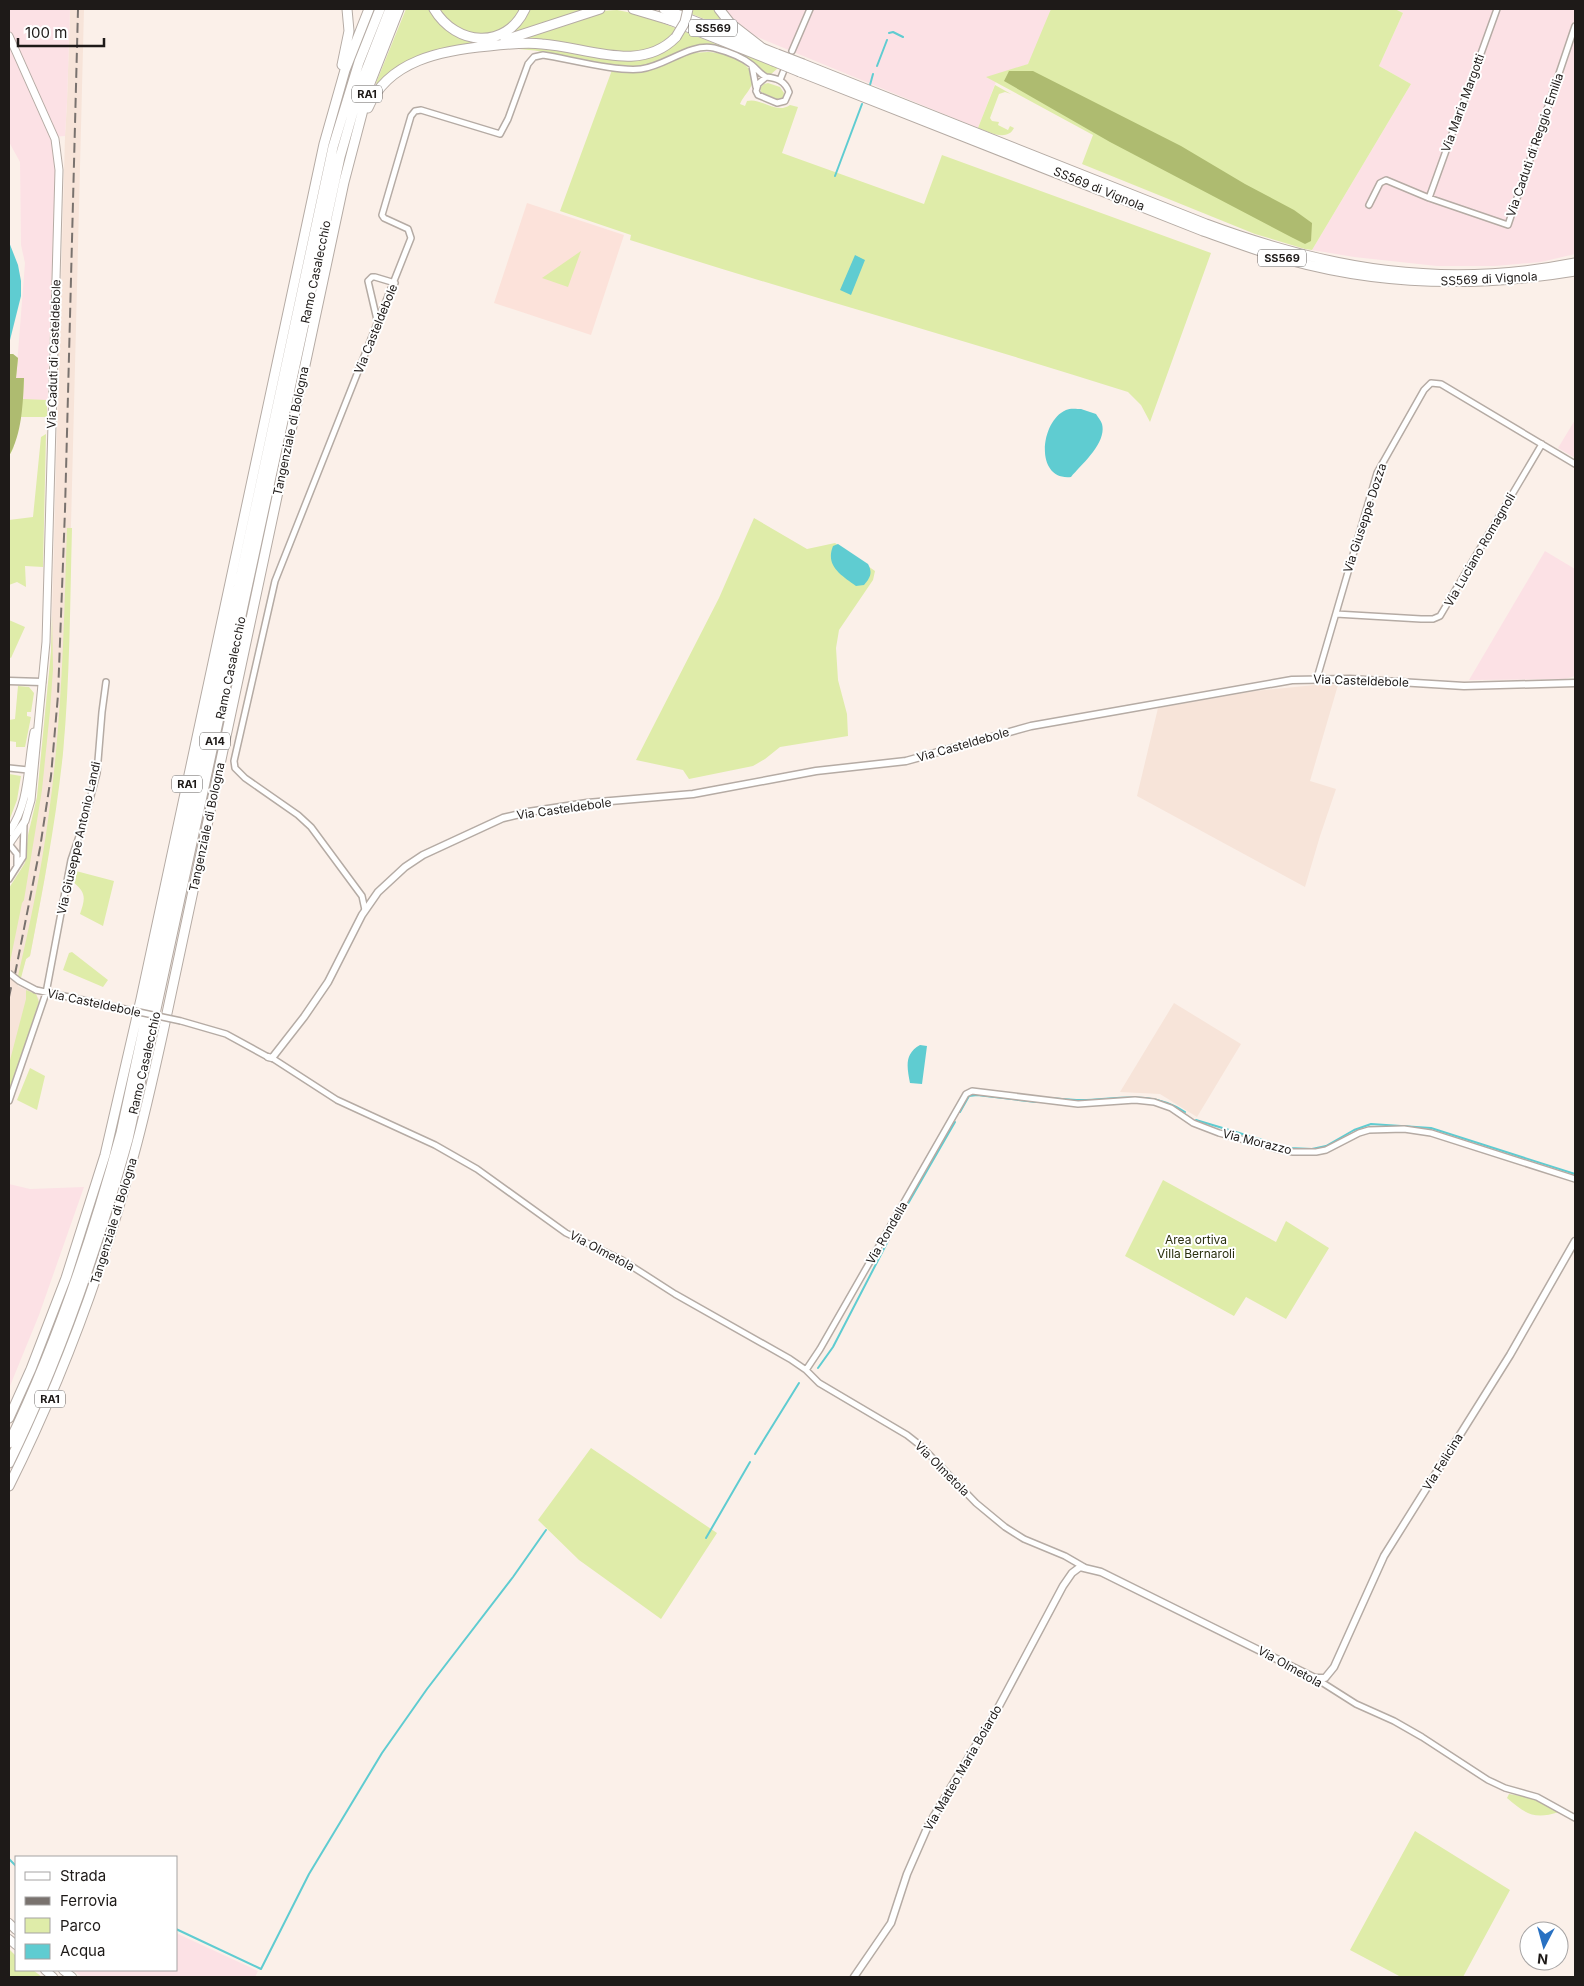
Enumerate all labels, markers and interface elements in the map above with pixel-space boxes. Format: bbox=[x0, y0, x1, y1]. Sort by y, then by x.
scale bar bbox=[18, 15, 104, 47]
road number: SS569 bbox=[689, 19, 737, 36]
text: 100 m bbox=[25, 23, 67, 42]
street label: Via Maria Margotti bbox=[1438, 52, 1487, 154]
street label: Via Caduti di Reggio Emilia bbox=[1503, 71, 1566, 219]
road number: RA1 bbox=[352, 86, 382, 102]
street label: SS569 di Vignola bbox=[1051, 163, 1147, 214]
street label: Ramo Casalecchio bbox=[297, 219, 334, 325]
road number: SS569 bbox=[1258, 250, 1306, 266]
street label: SS569 di Vignola bbox=[1440, 268, 1538, 289]
street label: Via Caduti di Casteldebole bbox=[43, 279, 64, 429]
street label: Via Casteldebole bbox=[351, 282, 400, 376]
street label: Tangenziale di Bologna bbox=[269, 365, 312, 497]
street label: Via Giuseppe Dozza bbox=[1340, 461, 1389, 575]
street label: Via Luciano Romagnoli bbox=[1441, 490, 1518, 609]
street label: Ramo Casalecchio bbox=[212, 615, 249, 721]
street label: Via Casteldebole bbox=[1313, 671, 1409, 690]
street label: Via Casteldebole bbox=[915, 724, 1011, 765]
road number: A14 bbox=[200, 732, 230, 749]
street label: Via Giuseppe Antonio Landi bbox=[54, 760, 103, 916]
street label: Tangenziale di Bologna bbox=[185, 761, 228, 893]
road number: RA1 bbox=[172, 776, 202, 792]
street label: Via Casteldebole bbox=[516, 794, 612, 823]
street label: Via Casteldebole bbox=[46, 985, 142, 1020]
street label: Ramo Casalecchio bbox=[125, 1010, 164, 1116]
street label: Via Morazzo bbox=[1221, 1126, 1293, 1157]
street label: Tangenziale di Bologna bbox=[87, 1156, 140, 1286]
street label: Via Rondella bbox=[863, 1199, 911, 1267]
street label: Via Olmetola bbox=[567, 1227, 637, 1274]
park label: Area ortiva Villa Bernaroli bbox=[1157, 1232, 1235, 1261]
road number: RA1 bbox=[35, 1390, 65, 1408]
street label: Via Felicina bbox=[1419, 1430, 1466, 1493]
street label: Via Olmetola bbox=[912, 1438, 973, 1499]
street label: Via Olmetola bbox=[1255, 1643, 1325, 1690]
street label: Via Matteo Maria Boiardo bbox=[920, 1702, 1005, 1833]
legend bbox=[15, 1856, 178, 1971]
text: Strada bbox=[60, 1866, 106, 1885]
text: Ferrovia bbox=[60, 1891, 117, 1910]
text: Parco bbox=[60, 1916, 101, 1935]
north arrow bbox=[1519, 1921, 1569, 1971]
text: Acqua bbox=[60, 1941, 105, 1960]
text: N bbox=[1536, 1950, 1549, 1968]

